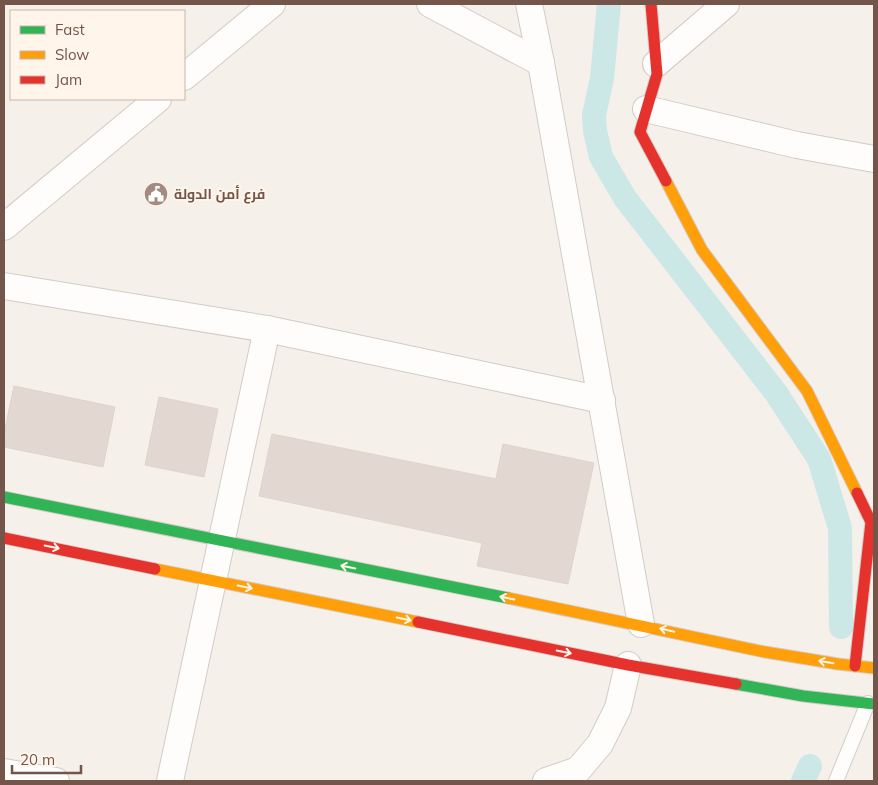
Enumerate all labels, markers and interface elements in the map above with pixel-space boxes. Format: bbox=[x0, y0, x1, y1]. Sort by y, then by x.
legend bbox=[10, 10, 185, 100]
text: Fast bbox=[55, 20, 85, 39]
text: Slow bbox=[55, 45, 89, 64]
text: Jam bbox=[55, 70, 82, 89]
public building icon: فرع أمن الدولة bbox=[143, 181, 169, 207]
place label: فرع أمن الدولة bbox=[174, 185, 265, 204]
one-way arrow bbox=[43, 543, 59, 553]
one-way arrow bbox=[340, 561, 356, 571]
one-way arrow bbox=[237, 582, 253, 592]
one-way arrow bbox=[500, 593, 516, 602]
one-way arrow bbox=[396, 615, 412, 624]
one-way arrow bbox=[659, 625, 675, 634]
one-way arrow bbox=[555, 647, 571, 657]
one-way arrow bbox=[818, 656, 834, 666]
scale bar bbox=[12, 742, 81, 774]
text: 20 m bbox=[20, 750, 55, 769]

